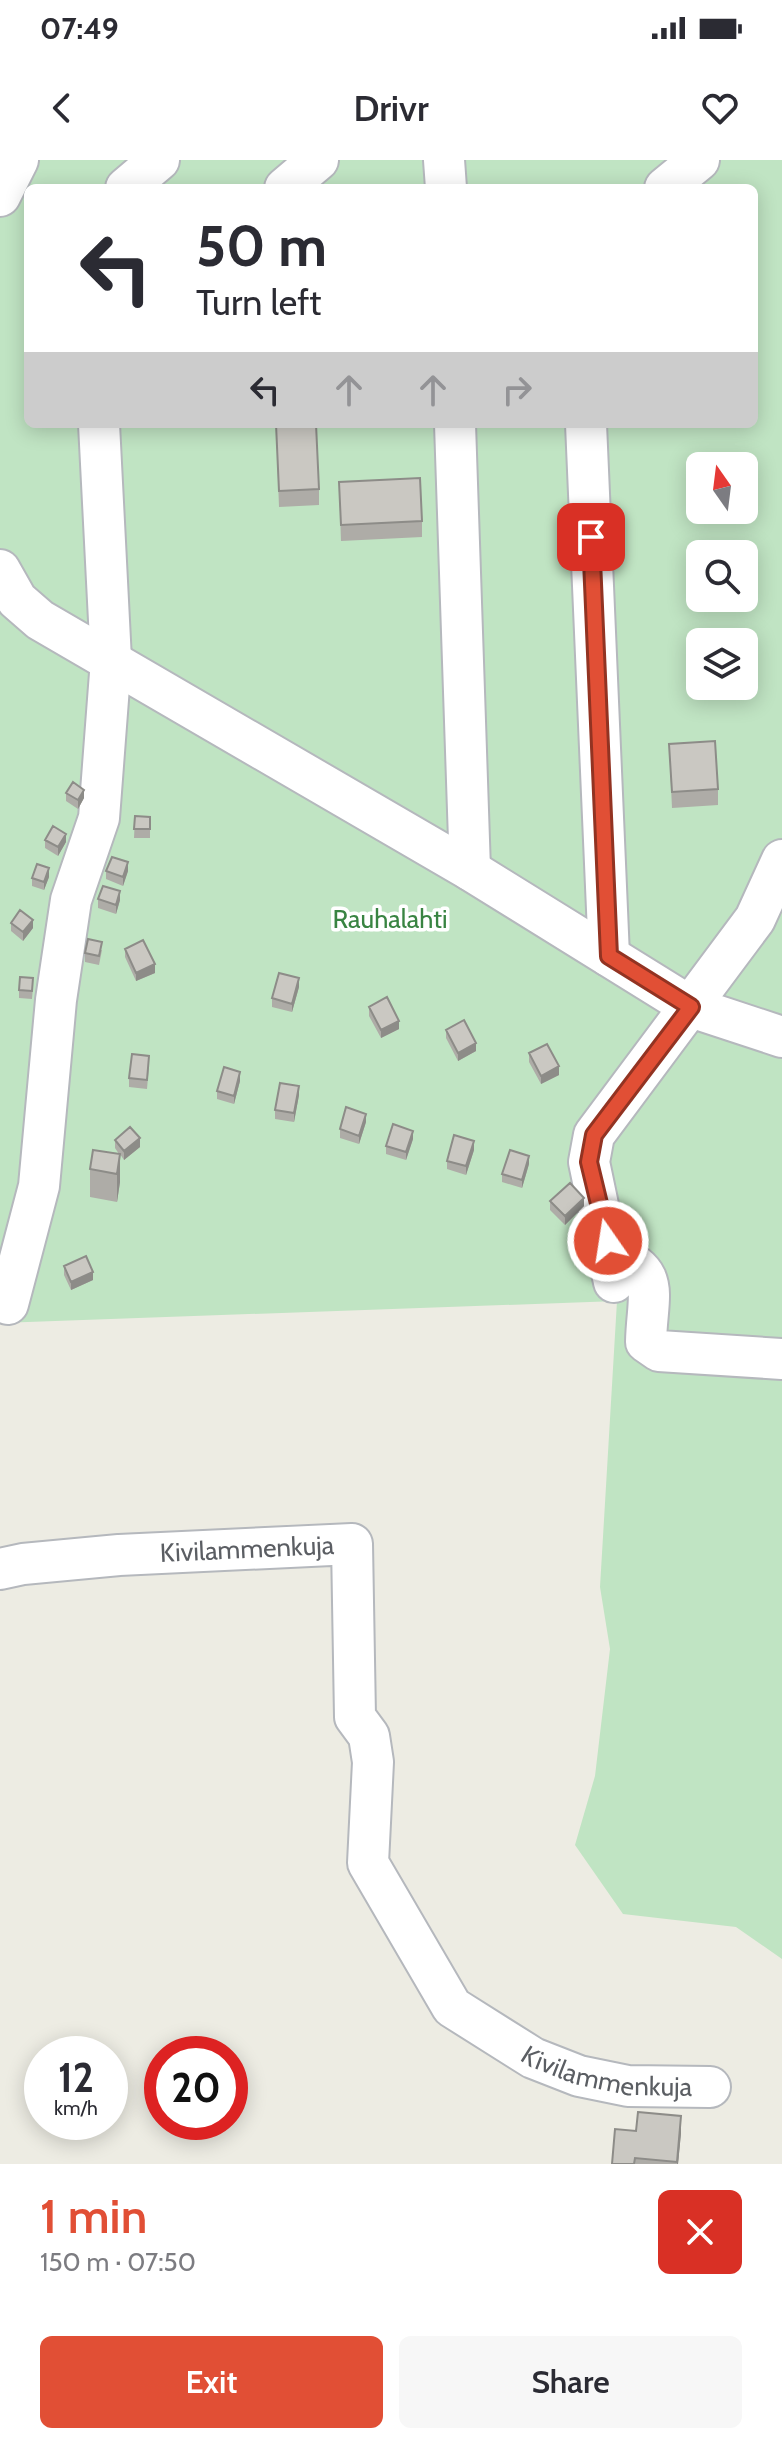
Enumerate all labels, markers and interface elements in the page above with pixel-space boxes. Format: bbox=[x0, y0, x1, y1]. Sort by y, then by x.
text: 07:49 bbox=[40, 10, 119, 47]
icon: back bbox=[40, 86, 84, 130]
text: Drivr bbox=[353, 86, 429, 130]
icon: heart bbox=[698, 86, 742, 130]
text: 50 m bbox=[196, 212, 327, 280]
icon: left bbox=[64, 216, 168, 320]
text: Turn left bbox=[196, 280, 321, 324]
icon: left bbox=[243, 368, 287, 412]
icon: ahead bbox=[327, 368, 371, 412]
icon: ahead bbox=[411, 368, 455, 412]
icon: right bbox=[495, 368, 539, 412]
north arrow bbox=[686, 452, 758, 524]
map controls bbox=[686, 452, 758, 700]
pin bbox=[557, 503, 625, 571]
icon: arrive bbox=[569, 515, 613, 559]
button: search bbox=[686, 540, 758, 612]
button: layers bbox=[686, 628, 758, 700]
park label: Rauhalahti bbox=[333, 903, 448, 935]
position arrow bbox=[566, 1199, 650, 1283]
street label: Kivilammenkuja bbox=[159, 1529, 335, 1569]
speed limit sign: 20 bbox=[144, 2036, 248, 2140]
street label: Kivilammenkuja bbox=[515, 2039, 693, 2103]
text: 12 bbox=[58, 2053, 94, 2102]
text: km/h bbox=[54, 2096, 98, 2120]
text: 1 min bbox=[40, 2187, 147, 2245]
button: close bbox=[658, 2190, 742, 2274]
text: 150 m · 07:50 bbox=[40, 2246, 196, 2278]
button: Exit bbox=[40, 2336, 383, 2428]
button: Share bbox=[399, 2336, 742, 2428]

